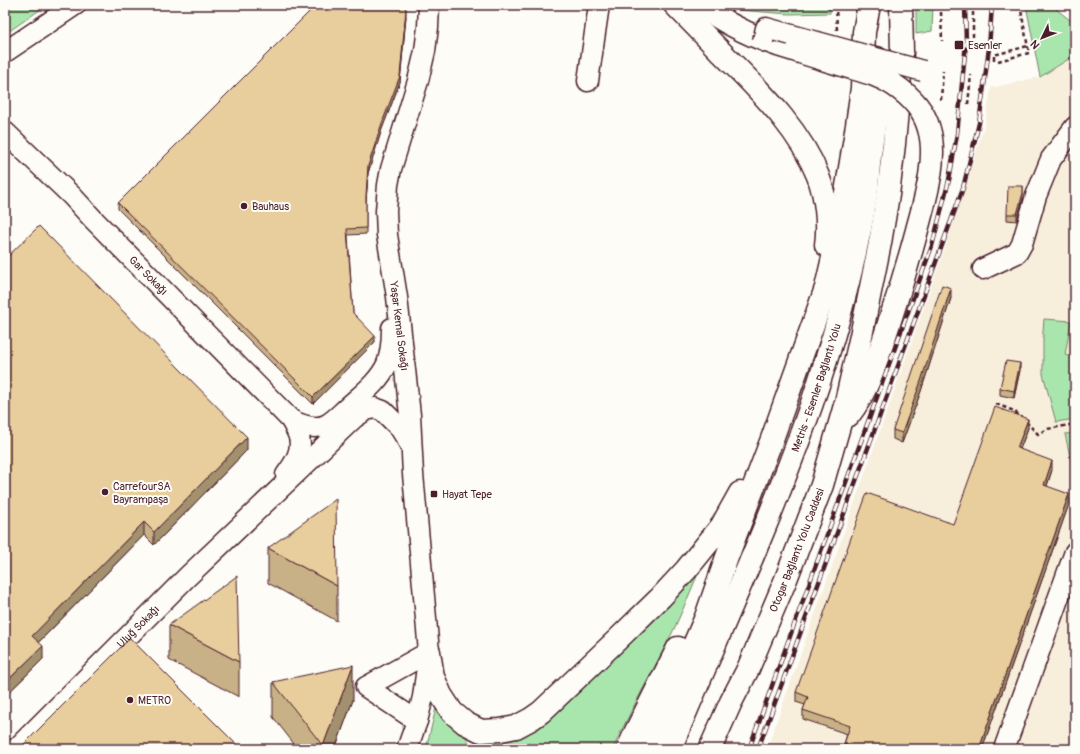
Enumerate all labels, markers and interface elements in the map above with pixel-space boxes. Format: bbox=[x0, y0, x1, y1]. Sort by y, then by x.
north arrow bbox=[1022, 18, 1062, 58]
text: N bbox=[1027, 37, 1042, 52]
marker: Esenler bbox=[953, 39, 965, 51]
place label: Esenler bbox=[968, 39, 1002, 52]
place label: Bauhaus bbox=[252, 200, 289, 213]
marker: Bauhaus bbox=[239, 201, 249, 211]
street label: Gar Sokağı bbox=[127, 253, 171, 298]
street label: Yaşar Kemal Sokağı bbox=[387, 280, 411, 371]
street label: Metris - Esenler Bağlantı Yolu bbox=[789, 322, 843, 454]
place label: CarrefourSA Bayrampaşa bbox=[113, 480, 171, 506]
street label: Otogar Bağlantı Yolu Caddesi bbox=[766, 486, 827, 614]
marker: CarrefourSA Bayrampaşa bbox=[100, 487, 110, 497]
place label: Hayat Tepe bbox=[442, 488, 492, 501]
marker: Hayat Tepe bbox=[429, 489, 439, 499]
street label: Uluğ Sokağı bbox=[114, 602, 162, 650]
place label: METRO bbox=[138, 694, 171, 707]
marker: METRO bbox=[125, 695, 135, 705]

